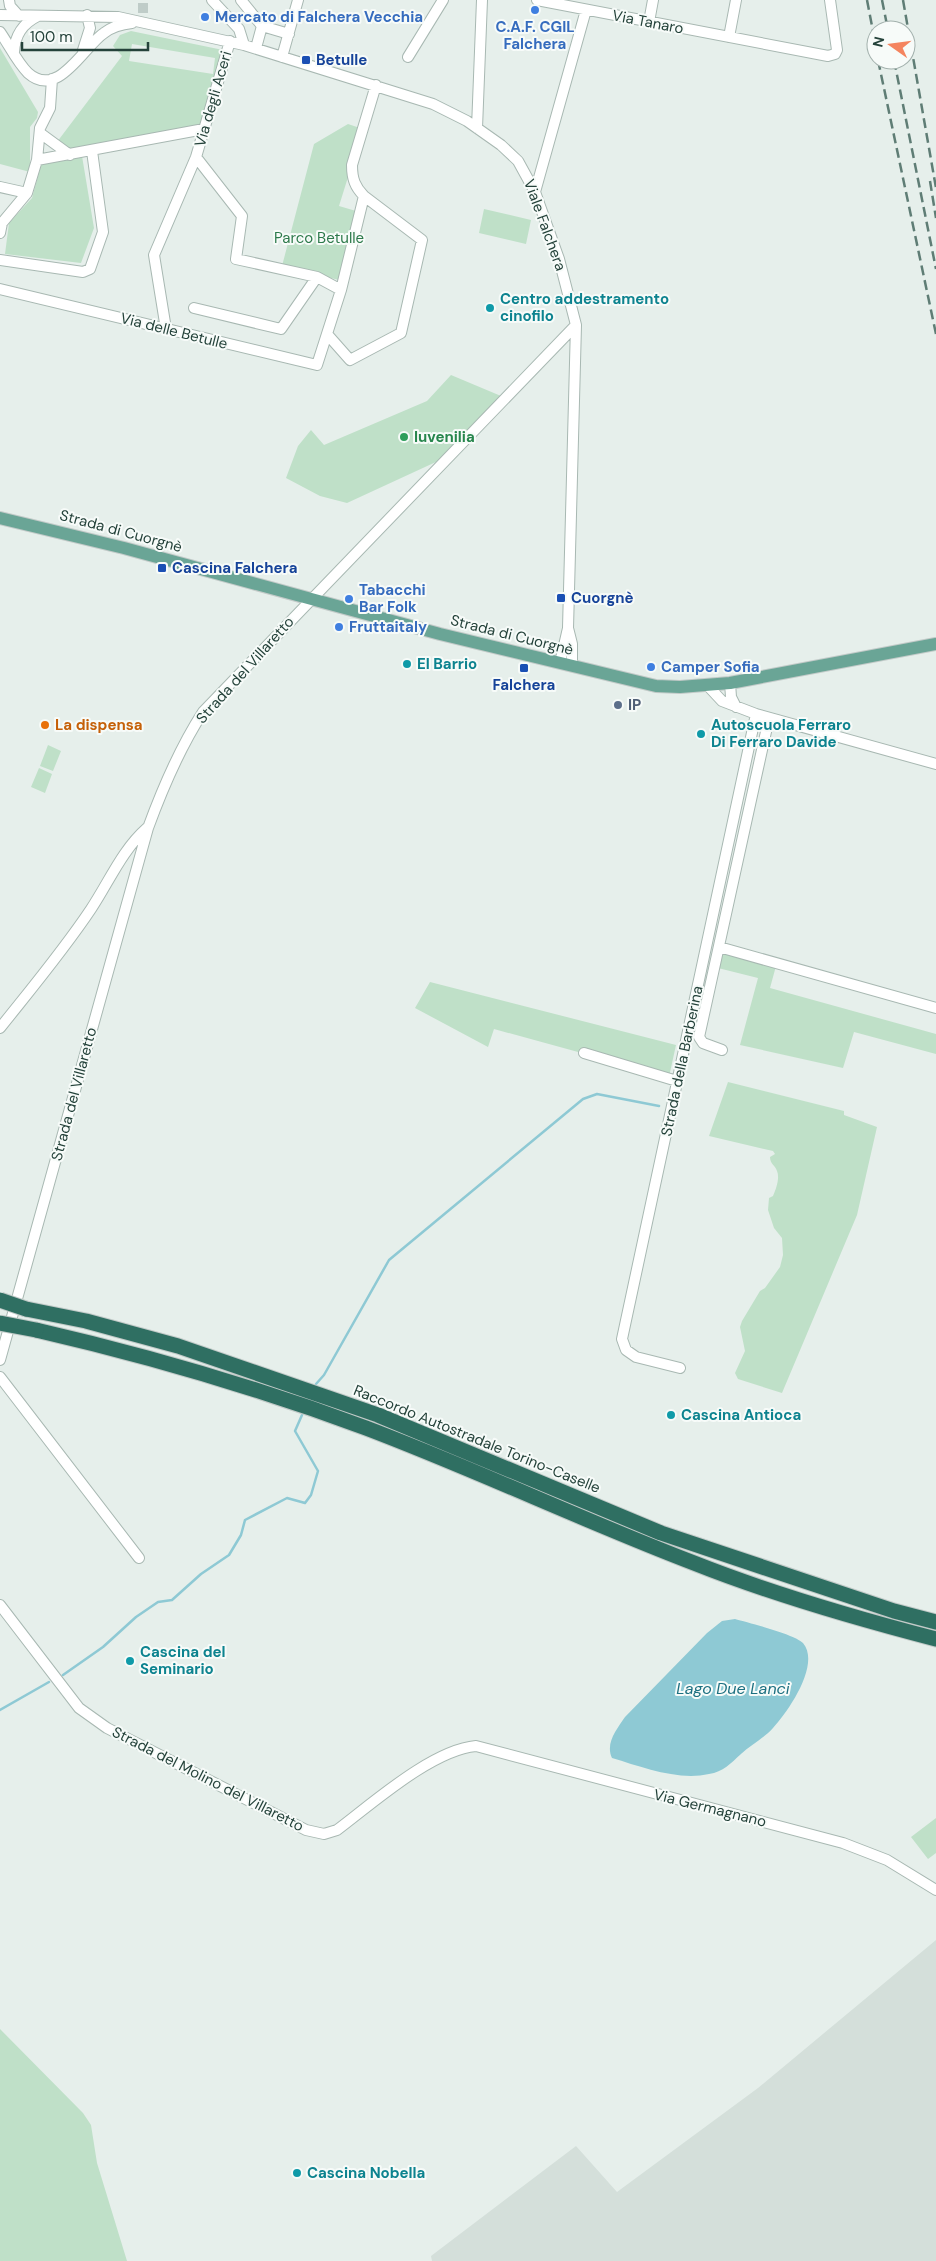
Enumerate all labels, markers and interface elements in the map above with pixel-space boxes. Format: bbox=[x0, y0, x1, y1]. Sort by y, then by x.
marker: C.A.F. CGIL Falchera bbox=[529, 4, 541, 16]
street label: Via Tanaro bbox=[611, 5, 685, 39]
place label: Mercato di Falchera Vecchia bbox=[215, 7, 423, 27]
marker: Mercato di Falchera Vecchia bbox=[199, 11, 211, 23]
place label: C.A.F. CGIL Falchera bbox=[495, 17, 575, 54]
scale bar bbox=[22, 20, 149, 52]
north arrow bbox=[866, 20, 916, 70]
text: 100 m bbox=[30, 27, 73, 47]
text: N bbox=[868, 35, 888, 49]
street label: Via degli Aceri bbox=[190, 49, 236, 149]
place label: Betulle bbox=[316, 50, 367, 70]
marker: Betulle bbox=[300, 54, 312, 66]
street label: Viale Falchera bbox=[519, 176, 571, 274]
park label: Parco Betulle bbox=[274, 228, 364, 248]
place label: Centro addestramento cinofilo bbox=[500, 289, 669, 326]
marker: Centro addestramento cinofilo bbox=[484, 302, 496, 314]
street label: Via delle Betulle bbox=[118, 308, 230, 354]
place label: Iuvenilia bbox=[414, 427, 475, 447]
marker: Iuvenilia bbox=[398, 431, 410, 443]
street label: Strada di Cuorgnè bbox=[58, 505, 184, 557]
place label: Cascina Falchera bbox=[172, 558, 297, 578]
marker: Cascina Falchera bbox=[156, 562, 168, 574]
place label: Tabacchi Bar Folk bbox=[359, 580, 426, 617]
place label: Cuorgnè bbox=[571, 588, 634, 608]
marker: Cuorgnè bbox=[555, 592, 567, 604]
marker: Tabacchi Bar Folk bbox=[343, 593, 355, 605]
street label: Strada di Cuorgnè bbox=[448, 610, 576, 660]
street label: Strada del Villaretto bbox=[192, 612, 299, 728]
place label: Fruttaitaly bbox=[349, 617, 427, 637]
marker: Fruttaitaly bbox=[333, 621, 345, 633]
place label: El Barrio bbox=[417, 654, 477, 674]
place label: Camper Sofia bbox=[661, 657, 760, 677]
marker: El Barrio bbox=[401, 658, 413, 670]
marker: Camper Sofia bbox=[645, 661, 657, 673]
marker: Falchera bbox=[518, 662, 530, 674]
place label: Falchera bbox=[493, 675, 555, 695]
place label: IP bbox=[628, 695, 641, 715]
marker: IP bbox=[612, 699, 624, 711]
place label: La dispensa bbox=[55, 715, 142, 735]
place label: Autoscuola Ferraro Di Ferraro Davide bbox=[711, 715, 851, 752]
marker: La dispensa bbox=[39, 719, 51, 731]
marker: Autoscuola Ferraro Di Ferraro Davide bbox=[695, 728, 707, 740]
street label: Strada della Barberina bbox=[656, 984, 708, 1138]
street label: Strada del Villaretto bbox=[47, 1025, 101, 1163]
street label: Raccordo Autostradale Torino-Caselle bbox=[351, 1380, 603, 1498]
place label: Cascina Antioca bbox=[681, 1405, 801, 1425]
marker: Cascina Antioca bbox=[665, 1409, 677, 1421]
place label: Cascina del Seminario bbox=[140, 1642, 226, 1679]
marker: Cascina del Seminario bbox=[124, 1655, 136, 1667]
water label: Lago Due Lanci bbox=[676, 1678, 791, 1699]
street label: Strada del Molino del Villaretto bbox=[109, 1722, 307, 1836]
street label: Via Germagnano bbox=[652, 1784, 769, 1832]
place label: Cascina Nobella bbox=[307, 2163, 425, 2183]
marker: Cascina Nobella bbox=[291, 2167, 303, 2179]

